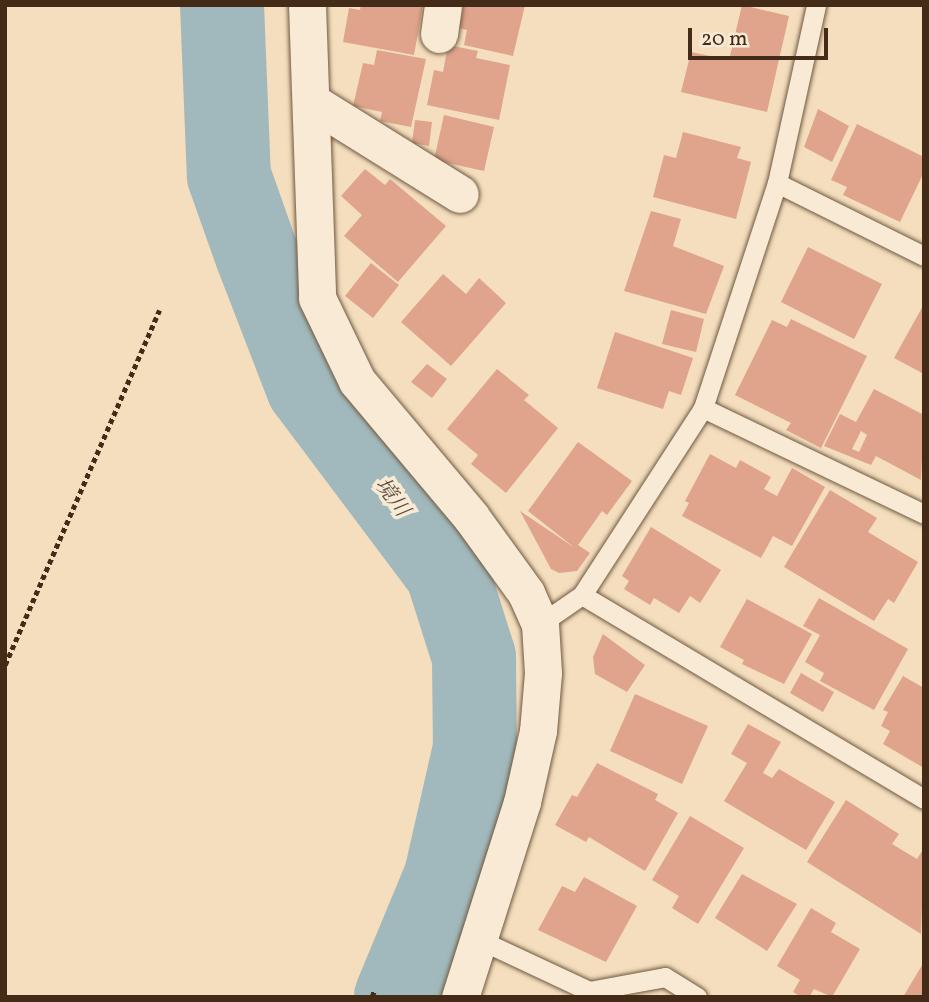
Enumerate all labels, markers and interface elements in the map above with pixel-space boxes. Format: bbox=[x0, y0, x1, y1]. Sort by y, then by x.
scale bar bbox=[691, 14, 831, 58]
text: 20 m bbox=[701, 25, 747, 54]
water label: 境川 bbox=[368, 474, 414, 522]

